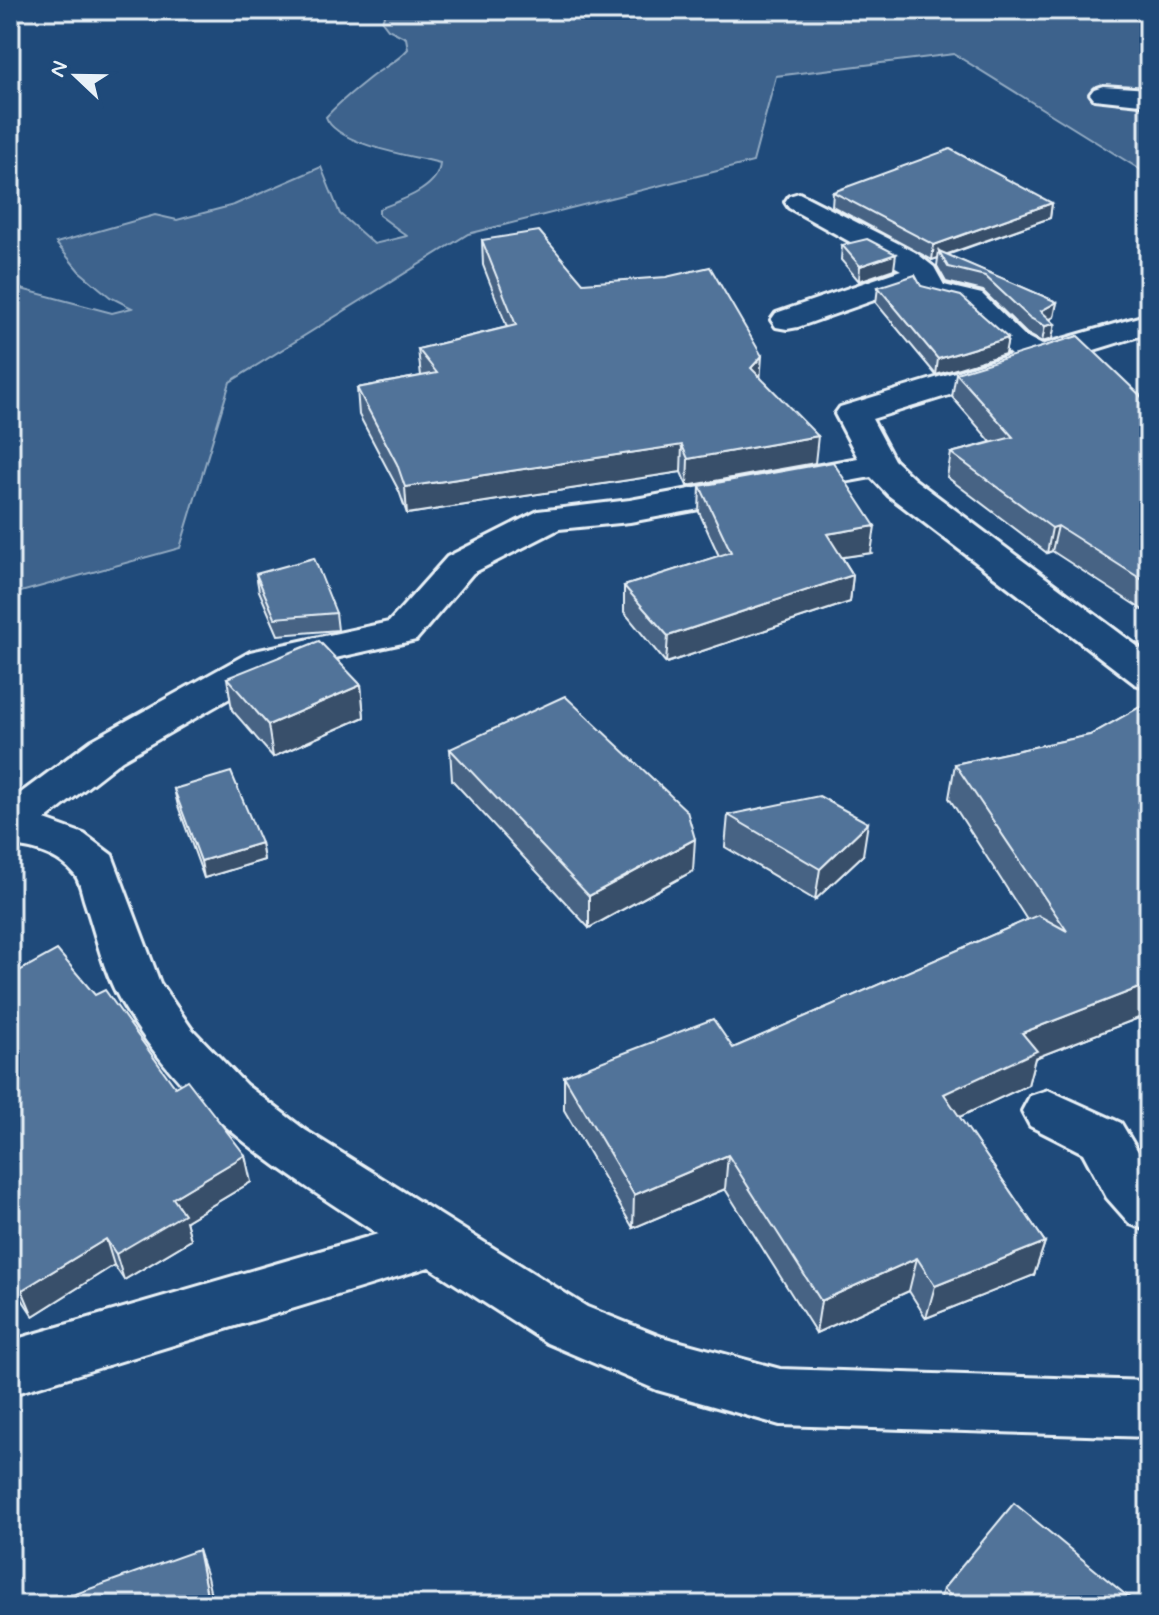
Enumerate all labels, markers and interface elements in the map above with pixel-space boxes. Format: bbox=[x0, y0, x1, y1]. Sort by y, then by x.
north arrow bbox=[36, 36, 116, 116]
text: N bbox=[44, 57, 75, 81]

